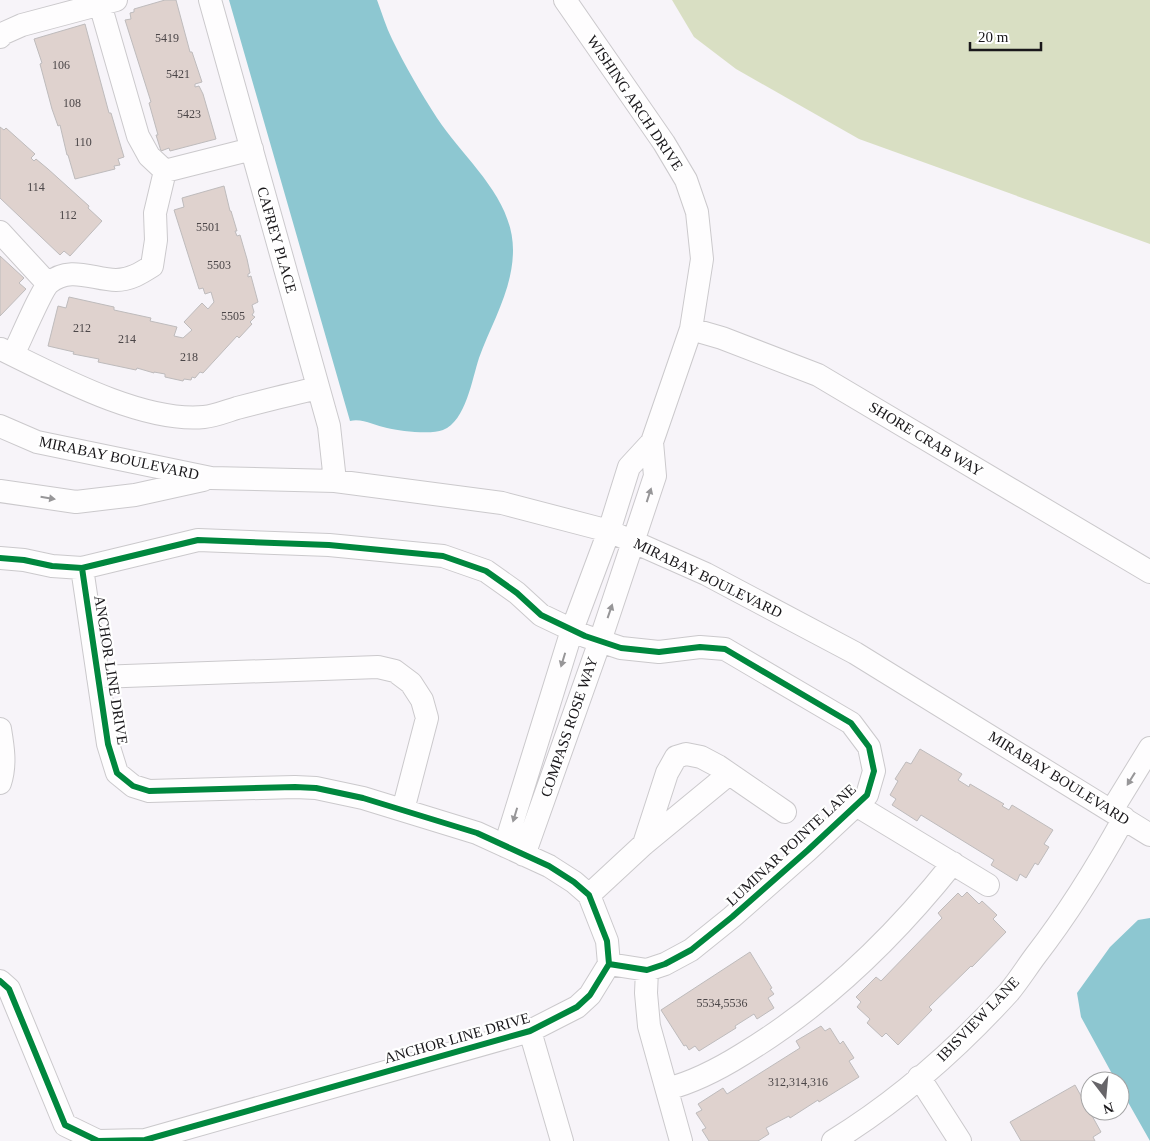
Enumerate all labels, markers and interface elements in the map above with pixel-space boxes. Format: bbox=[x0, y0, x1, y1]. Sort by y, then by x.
scale bar bbox=[970, 20, 1041, 52]
text: 20 m bbox=[978, 29, 1009, 45]
house number: 5419 bbox=[155, 31, 179, 45]
street label: WISHING ARCH DRIVE bbox=[584, 33, 686, 173]
house number: 106 bbox=[52, 58, 70, 72]
house number: 5421 bbox=[166, 67, 190, 81]
house number: 108 bbox=[63, 96, 81, 110]
house number: 5423 bbox=[177, 107, 201, 121]
house number: 110 bbox=[74, 135, 92, 149]
house number: 114 bbox=[27, 180, 45, 194]
street label: CAFREY PLACE bbox=[254, 185, 300, 295]
house number: 112 bbox=[59, 208, 77, 222]
house number: 5501 bbox=[196, 220, 220, 234]
house number: 5503 bbox=[207, 258, 231, 272]
house number: 5505 bbox=[221, 309, 245, 323]
house number: 212 bbox=[73, 321, 91, 335]
house number: 214 bbox=[118, 332, 136, 346]
house number: 218 bbox=[180, 350, 198, 364]
street label: SHORE CRAB WAY bbox=[866, 399, 986, 479]
street label: MIRABAY BOULEVARD bbox=[38, 433, 201, 483]
one-way arrow bbox=[645, 487, 653, 502]
one-way arrow bbox=[41, 494, 57, 502]
street label: MIRABAY BOULEVARD bbox=[631, 535, 785, 621]
street label: ANCHOR LINE DRIVE bbox=[91, 594, 131, 746]
one-way arrow bbox=[606, 603, 614, 618]
one-way arrow bbox=[559, 652, 566, 667]
street label: COMPASS ROSE WAY bbox=[538, 655, 601, 799]
street label: MIRABAY BOULEVARD bbox=[986, 728, 1133, 828]
one-way arrow bbox=[1126, 772, 1135, 785]
street label: LUMINAR POINTE LANE bbox=[723, 781, 859, 909]
one-way arrow bbox=[510, 807, 518, 822]
street label: IBISVIEW LANE bbox=[934, 974, 1022, 1064]
house number: 5534,5536 bbox=[697, 996, 748, 1010]
street label: ANCHOR LINE DRIVE bbox=[382, 1010, 532, 1066]
north arrow bbox=[1080, 1071, 1130, 1121]
house number: 312,314,316 bbox=[768, 1075, 828, 1089]
text: N bbox=[1102, 1099, 1115, 1117]

